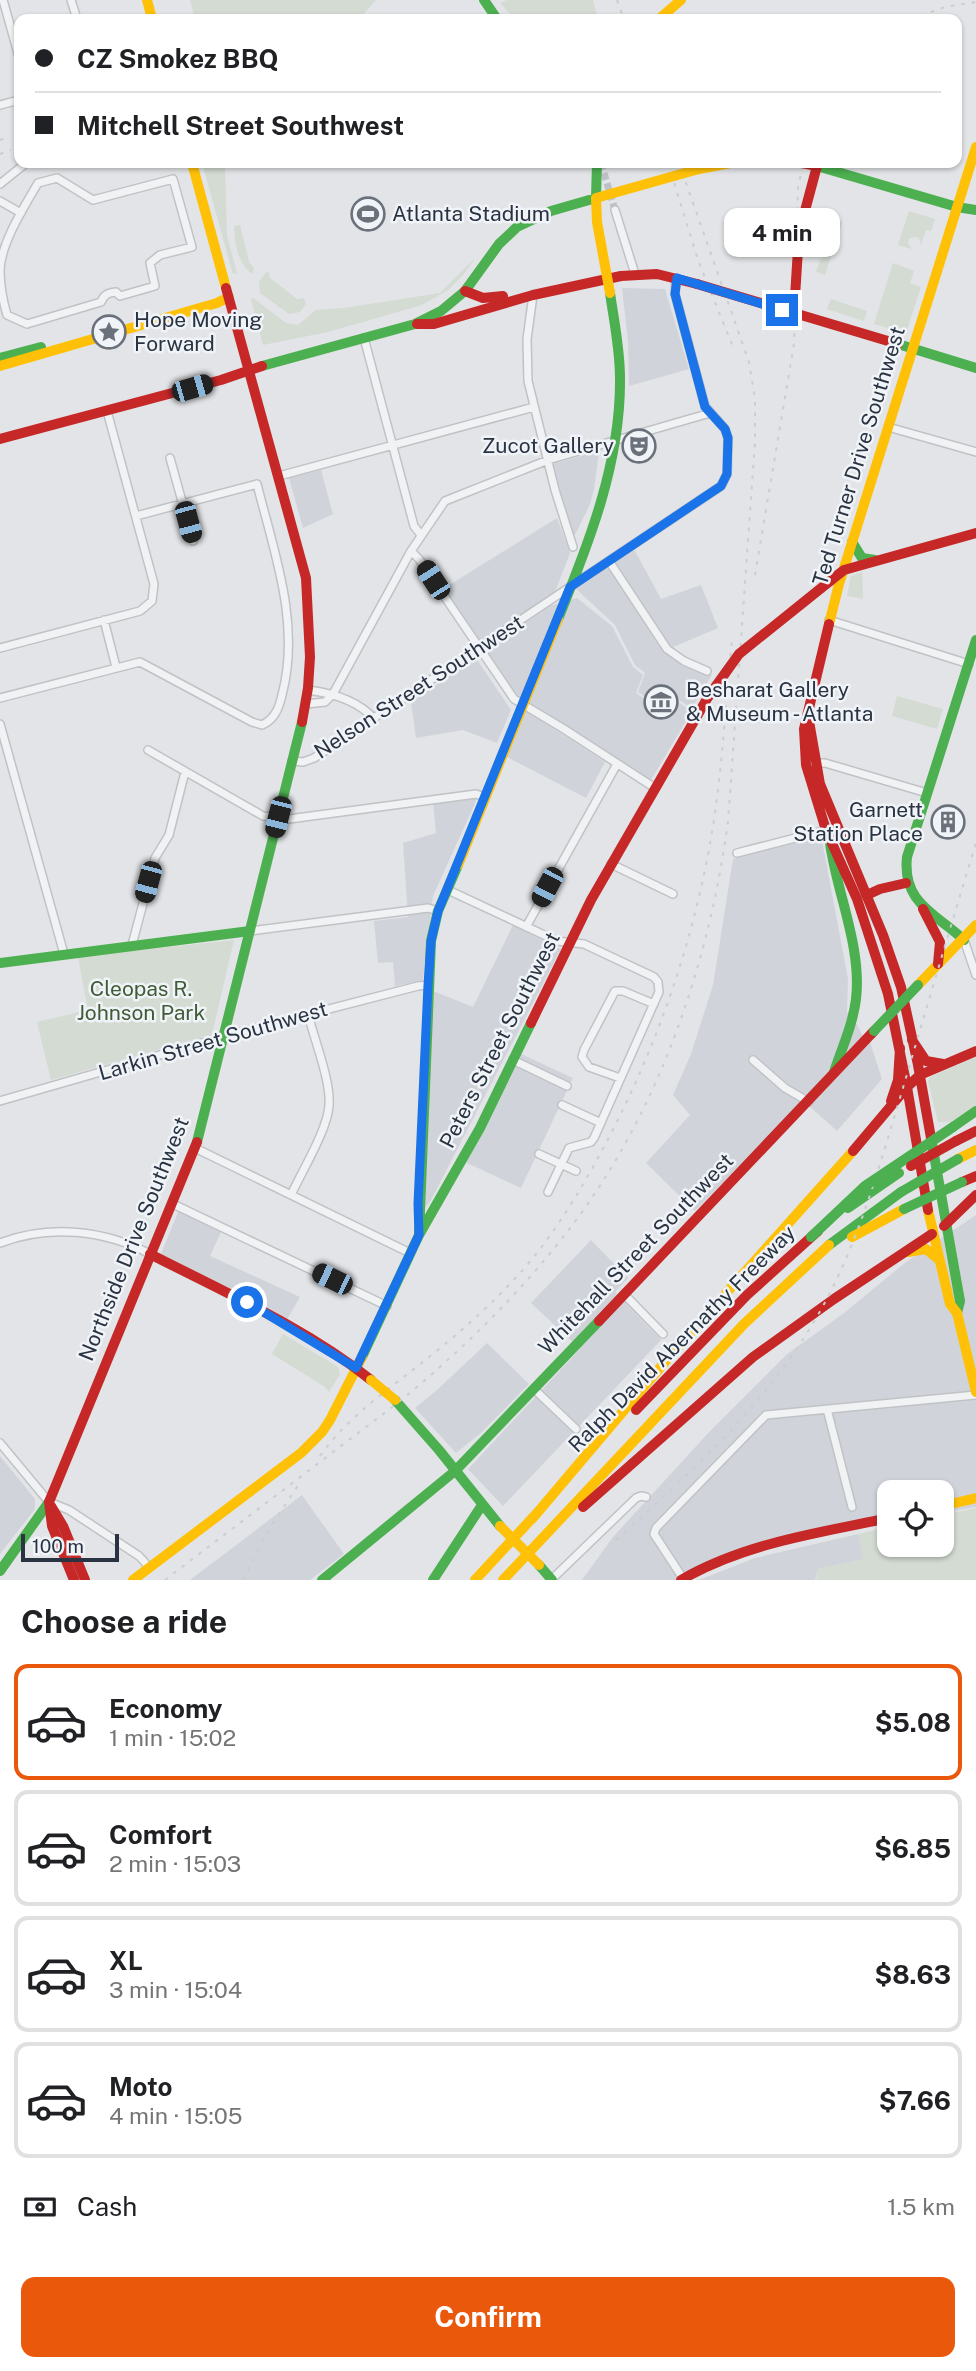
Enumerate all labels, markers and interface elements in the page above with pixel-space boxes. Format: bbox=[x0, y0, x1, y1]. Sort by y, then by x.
text: CZ Smokez BBQ bbox=[77, 43, 279, 74]
text: Mitchell Street Southwest bbox=[77, 110, 404, 141]
sports icon: Atlanta Stadium bbox=[349, 195, 387, 233]
place label: Atlanta Stadium bbox=[392, 201, 550, 226]
callout: 4 min bbox=[724, 208, 840, 258]
text: 4 min bbox=[752, 219, 812, 246]
route end bbox=[766, 294, 798, 326]
place label: Hope Moving Forward bbox=[134, 307, 262, 356]
place icon: Hope Moving Forward bbox=[90, 313, 128, 351]
street label: Ted Turner Drive Southwest bbox=[807, 323, 910, 588]
car bbox=[169, 372, 216, 404]
theatre icon: Zucot Gallery bbox=[620, 427, 658, 465]
place label: Zucot Gallery bbox=[482, 433, 614, 458]
car bbox=[173, 499, 204, 545]
car bbox=[413, 557, 454, 603]
street label: Nelson Street Southwest bbox=[309, 610, 528, 764]
place label: Besharat Gallery & Museum - Atlanta bbox=[686, 677, 873, 726]
museum icon: Besharat Gallery & Museum - Atlanta bbox=[642, 683, 680, 721]
car bbox=[263, 794, 294, 840]
place label: Garnett Station Place bbox=[793, 797, 923, 846]
building icon: Garnett Station Place bbox=[929, 803, 967, 841]
car bbox=[133, 859, 164, 905]
car bbox=[528, 864, 567, 910]
street label: Peters Street Southwest bbox=[434, 928, 565, 1152]
park label: Cleopas R. Johnson Park bbox=[77, 976, 206, 1025]
street label: Larkin Street Southwest bbox=[96, 996, 330, 1085]
street label: Northside Drive Southwest bbox=[73, 1113, 194, 1364]
street label: Whitehall Street Southwest bbox=[533, 1148, 738, 1359]
street label: Ralph David Abernathy Freeway bbox=[563, 1220, 800, 1457]
car bbox=[309, 1260, 356, 1298]
route start bbox=[231, 1286, 263, 1318]
map controls bbox=[877, 1480, 954, 1557]
button: locate bbox=[877, 1480, 954, 1557]
scale bar bbox=[21, 1531, 119, 1563]
text: 100 m bbox=[32, 1535, 84, 1557]
text: Choose a ride bbox=[21, 1603, 227, 1640]
icon: car bbox=[25, 1691, 88, 1754]
text: Economy bbox=[109, 1693, 222, 1724]
text: $5.08 bbox=[875, 1707, 951, 1738]
text: 1 min · 15:02 bbox=[109, 1724, 236, 1751]
icon: car bbox=[25, 1817, 88, 1880]
text: Comfort bbox=[109, 1819, 212, 1850]
text: $6.85 bbox=[874, 1833, 951, 1864]
text: 2 min · 15:03 bbox=[109, 1850, 241, 1877]
icon: car bbox=[25, 1943, 88, 2006]
text: XL bbox=[109, 1945, 143, 1976]
text: $8.63 bbox=[874, 1959, 951, 1990]
text: 3 min · 15:04 bbox=[109, 1976, 242, 2003]
icon: car bbox=[25, 2069, 88, 2132]
text: Moto bbox=[109, 2071, 172, 2102]
text: $7.66 bbox=[879, 2085, 951, 2116]
text: 4 min · 15:05 bbox=[109, 2102, 242, 2129]
icon: cash bbox=[21, 2188, 59, 2226]
text: Cash bbox=[77, 2191, 137, 2222]
text: 1.5 km bbox=[887, 2193, 955, 2220]
button: Confirm bbox=[21, 2277, 955, 2357]

